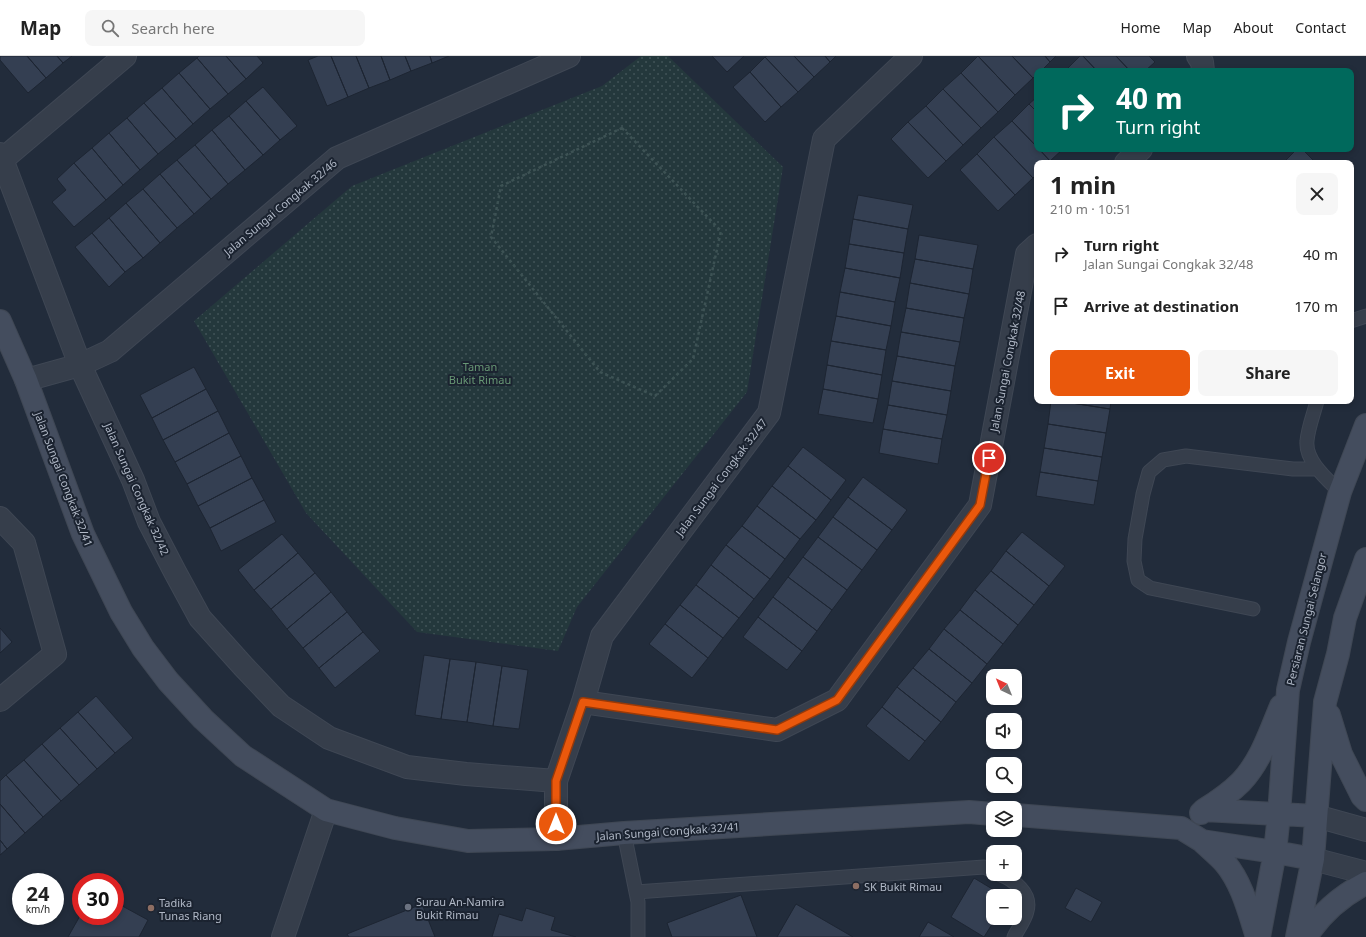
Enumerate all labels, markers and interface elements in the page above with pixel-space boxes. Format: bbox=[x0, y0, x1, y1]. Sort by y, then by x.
search box bbox=[85, 10, 365, 46]
text: Map bbox=[20, 15, 61, 41]
icon: search bbox=[99, 17, 121, 39]
text: Search here bbox=[131, 18, 215, 38]
text: Home bbox=[1121, 18, 1160, 37]
text: Map bbox=[1182, 18, 1212, 37]
text: About bbox=[1234, 18, 1273, 37]
text: Contact bbox=[1295, 18, 1346, 37]
text: 40 m bbox=[1116, 79, 1183, 117]
icon: right bbox=[1050, 84, 1102, 136]
text: Turn right bbox=[1116, 115, 1200, 139]
street label: Jalan Sungai Congkak 32/46 bbox=[220, 155, 340, 259]
text: 1 min bbox=[1050, 168, 1116, 201]
button: close bbox=[1296, 173, 1338, 215]
text: 210 m · 10:51 bbox=[1050, 200, 1131, 218]
text: Turn right bbox=[1084, 235, 1159, 255]
icon: right bbox=[1050, 243, 1072, 265]
text: 40 m bbox=[1303, 244, 1338, 264]
text: Jalan Sungai Congkak 32/48 bbox=[1084, 255, 1253, 273]
street label: Jalan Sungai Congkak 32/48 bbox=[986, 289, 1028, 434]
icon: arrive bbox=[1050, 295, 1072, 317]
text: Arrive at destination bbox=[1084, 296, 1239, 316]
text: 170 m bbox=[1294, 296, 1338, 316]
button: Exit bbox=[1050, 350, 1190, 396]
button: Share bbox=[1198, 350, 1338, 396]
park label: Taman Bukit Rimau bbox=[449, 359, 511, 387]
street label: Jalan Sungai Congkak 32/41 bbox=[31, 408, 97, 549]
street label: Jalan Sungai Congkak 32/47 bbox=[671, 415, 770, 540]
street label: Jalan Sungai Congkak 32/42 bbox=[101, 420, 173, 558]
pin bbox=[972, 441, 1006, 475]
icon: arrive bbox=[978, 447, 1000, 469]
street label: Persiaran Sungai Selangor bbox=[1282, 551, 1330, 687]
north arrow bbox=[986, 669, 1022, 705]
map controls bbox=[986, 669, 1022, 925]
button: sound bbox=[986, 713, 1022, 749]
button: search bbox=[986, 757, 1022, 793]
button: layers bbox=[986, 801, 1022, 837]
position arrow bbox=[535, 803, 577, 845]
street label: Jalan Sungai Congkak 32/41 bbox=[595, 819, 740, 844]
button: + bbox=[986, 845, 1022, 881]
speed limit sign: 30 bbox=[72, 873, 124, 925]
place label: SK Bukit Rimau bbox=[864, 879, 942, 894]
text: 24 bbox=[27, 880, 49, 907]
marker: SK Bukit Rimau bbox=[851, 881, 861, 891]
button: − bbox=[986, 889, 1022, 925]
place label: Surau An-Namira Bukit Rimau bbox=[416, 894, 505, 922]
place label: Tadika Tunas Riang bbox=[159, 895, 222, 923]
text: km/h bbox=[26, 902, 50, 916]
marker: Surau An-Namira Bukit Rimau bbox=[403, 902, 413, 912]
marker: Tadika Tunas Riang bbox=[146, 903, 156, 913]

